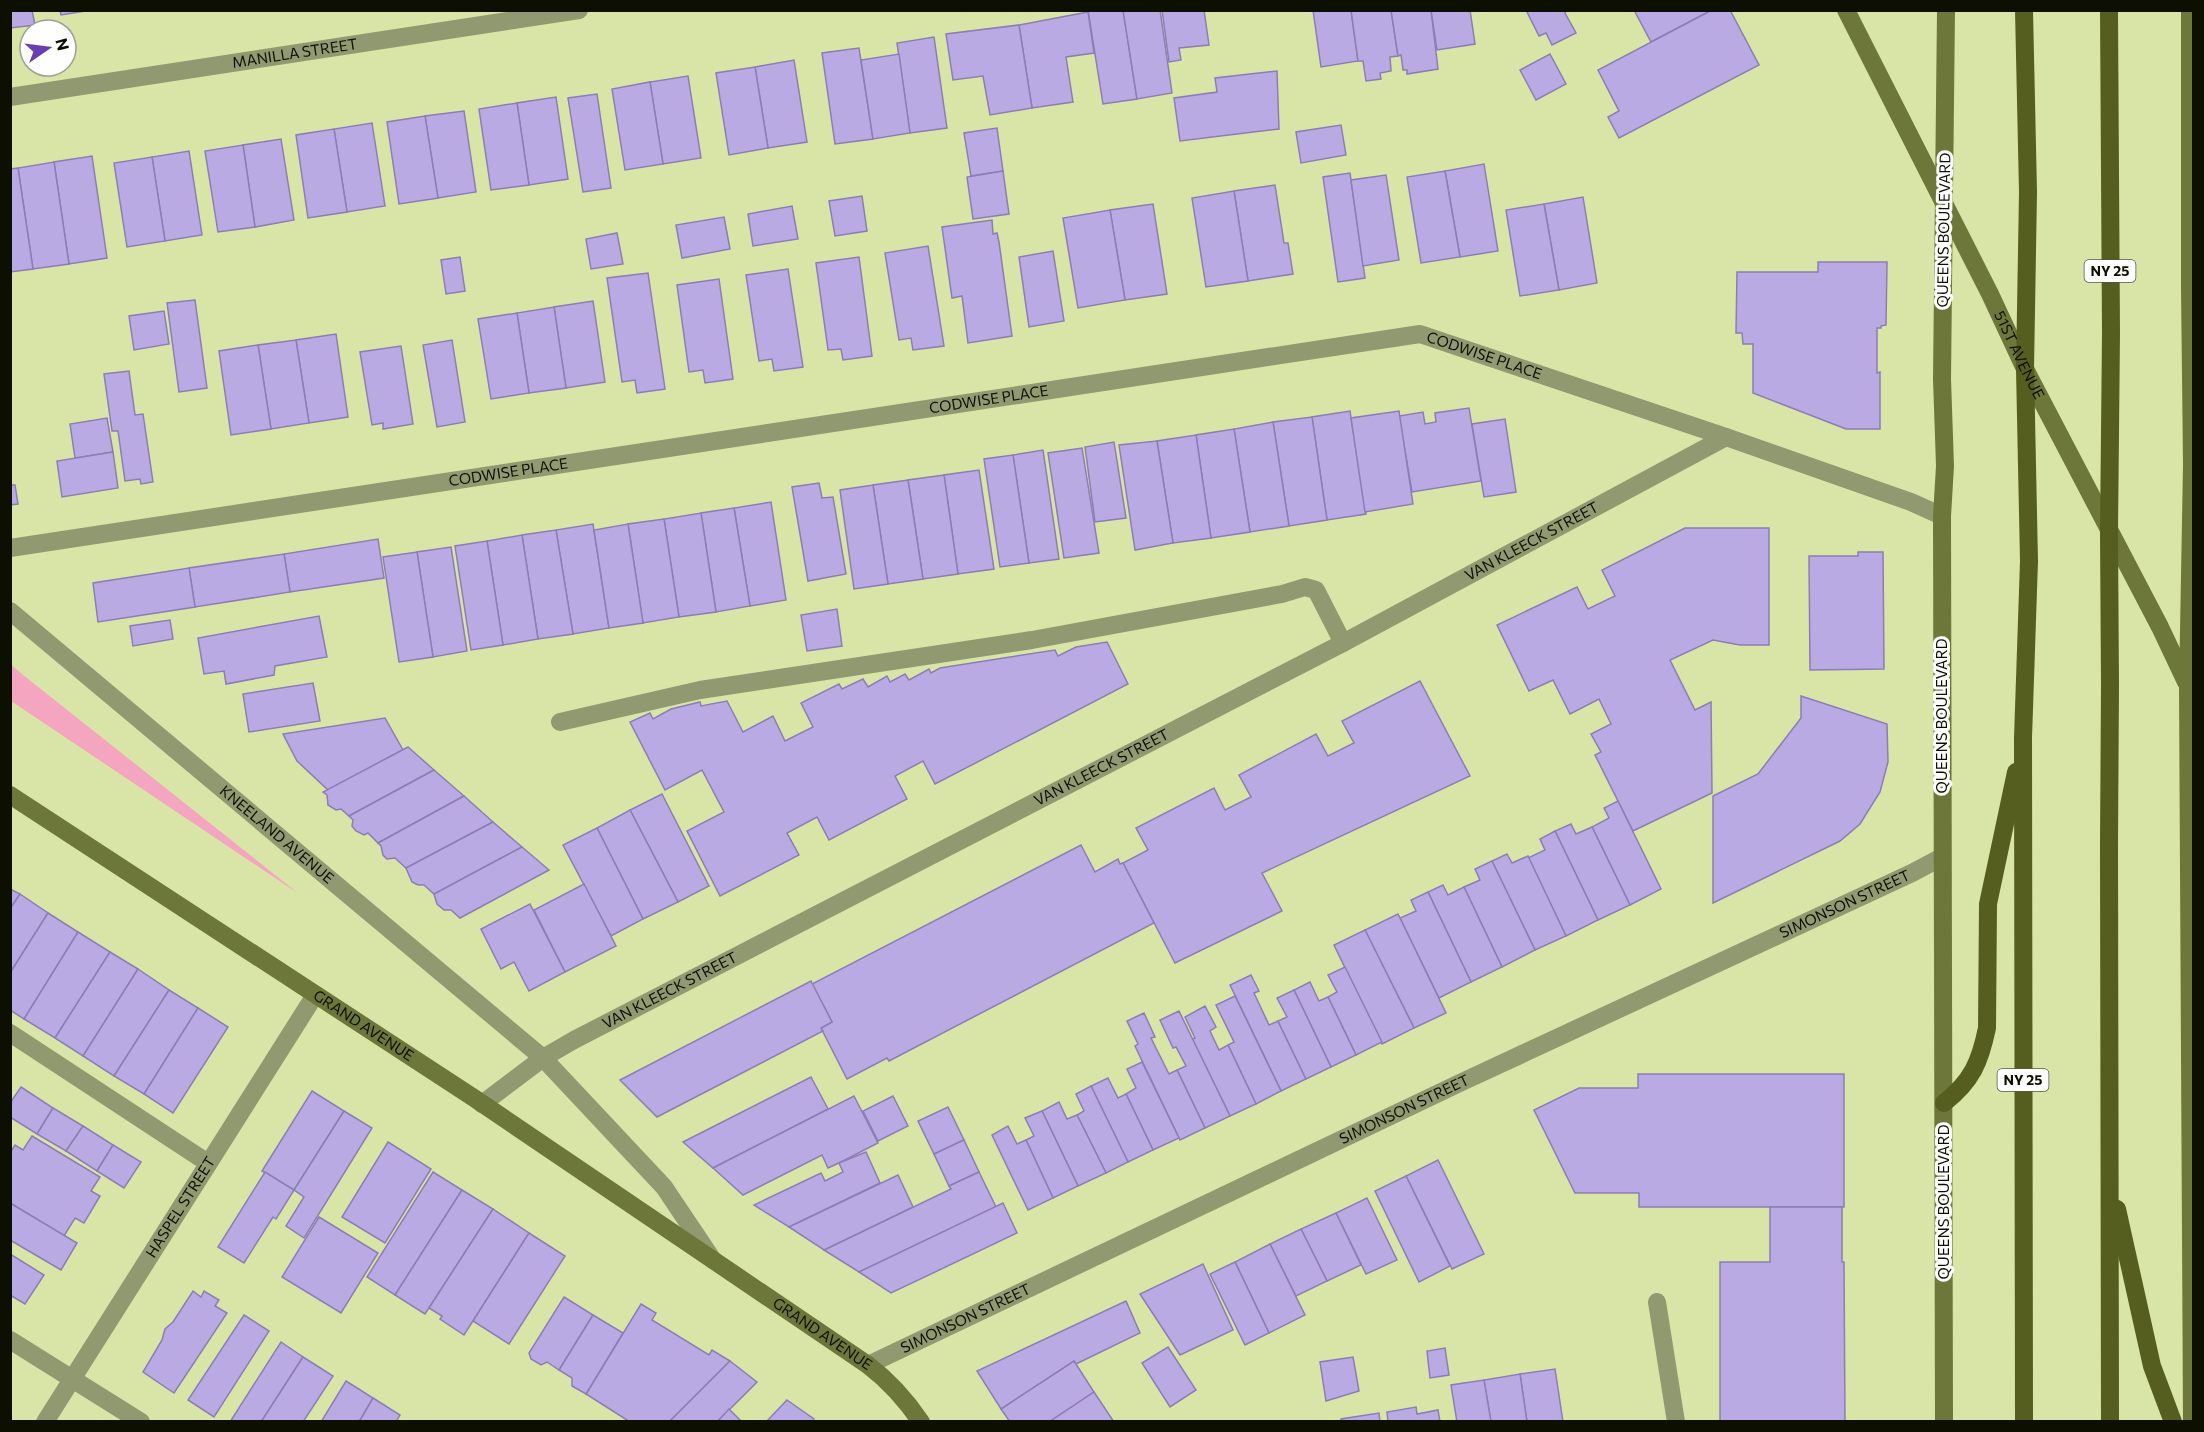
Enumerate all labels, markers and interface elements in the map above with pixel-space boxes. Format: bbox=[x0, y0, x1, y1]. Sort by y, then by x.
north arrow bbox=[18, 18, 78, 78]
street label: MANILLA STREET bbox=[231, 34, 359, 71]
text: N bbox=[52, 36, 74, 52]
street label: QUEENS BOULEVARD bbox=[1933, 152, 1953, 308]
road number: NY 25 bbox=[2084, 260, 2136, 282]
street label: 51ST AVENUE bbox=[1991, 308, 2049, 402]
street label: CODWISE PLACE bbox=[1425, 327, 1545, 382]
street label: CODWISE PLACE bbox=[928, 381, 1050, 416]
street label: CODWISE PLACE bbox=[447, 453, 569, 489]
street label: VAN KLEECK STREET bbox=[1461, 497, 1602, 584]
street label: QUEENS BOULEVARD bbox=[1932, 638, 1950, 794]
street label: VAN KLEECK STREET bbox=[1031, 724, 1172, 809]
street label: KNEELAND AVENUE bbox=[217, 781, 338, 887]
street label: SIMONSON STREET bbox=[1776, 865, 1913, 941]
street label: VAN KLEECK STREET bbox=[599, 947, 740, 1032]
street label: GRAND AVENUE bbox=[310, 986, 418, 1064]
road number: NY 25 bbox=[1998, 1069, 2048, 1091]
street label: SIMONSON STREET bbox=[1336, 1070, 1472, 1147]
street label: QUEENS BOULEVARD bbox=[1934, 1124, 1952, 1280]
street label: HASPEL STREET bbox=[141, 1153, 219, 1261]
street label: SIMONSON STREET bbox=[897, 1279, 1033, 1356]
street label: GRAND AVENUE bbox=[770, 1293, 876, 1373]

